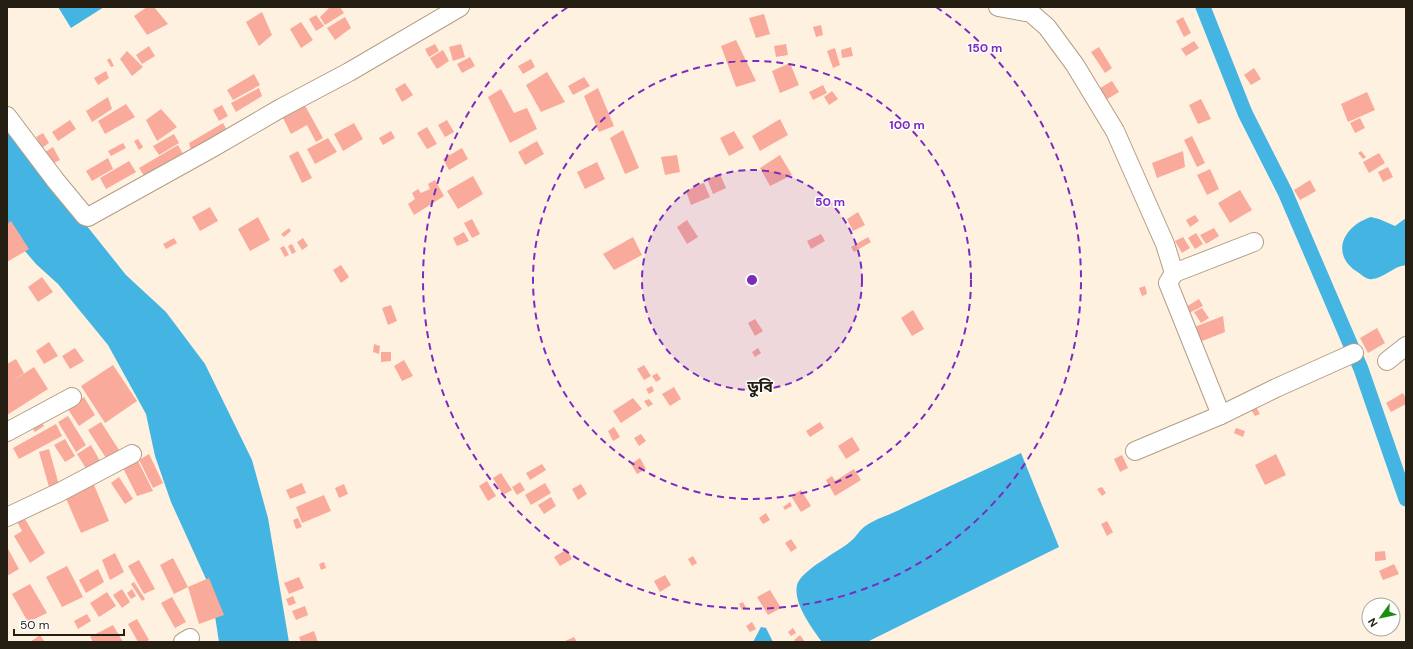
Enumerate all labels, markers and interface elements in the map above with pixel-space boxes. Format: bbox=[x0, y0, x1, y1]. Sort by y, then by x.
text: 150 m bbox=[968, 40, 1002, 56]
text: 100 m bbox=[889, 117, 925, 133]
text: 50 m bbox=[815, 194, 845, 210]
centre of rings bbox=[745, 273, 759, 287]
district label: ডুবি bbox=[746, 376, 773, 398]
north arrow bbox=[1361, 597, 1401, 637]
scale bar bbox=[14, 611, 124, 637]
text: N bbox=[1365, 615, 1381, 630]
text: 50 m bbox=[20, 617, 49, 633]

